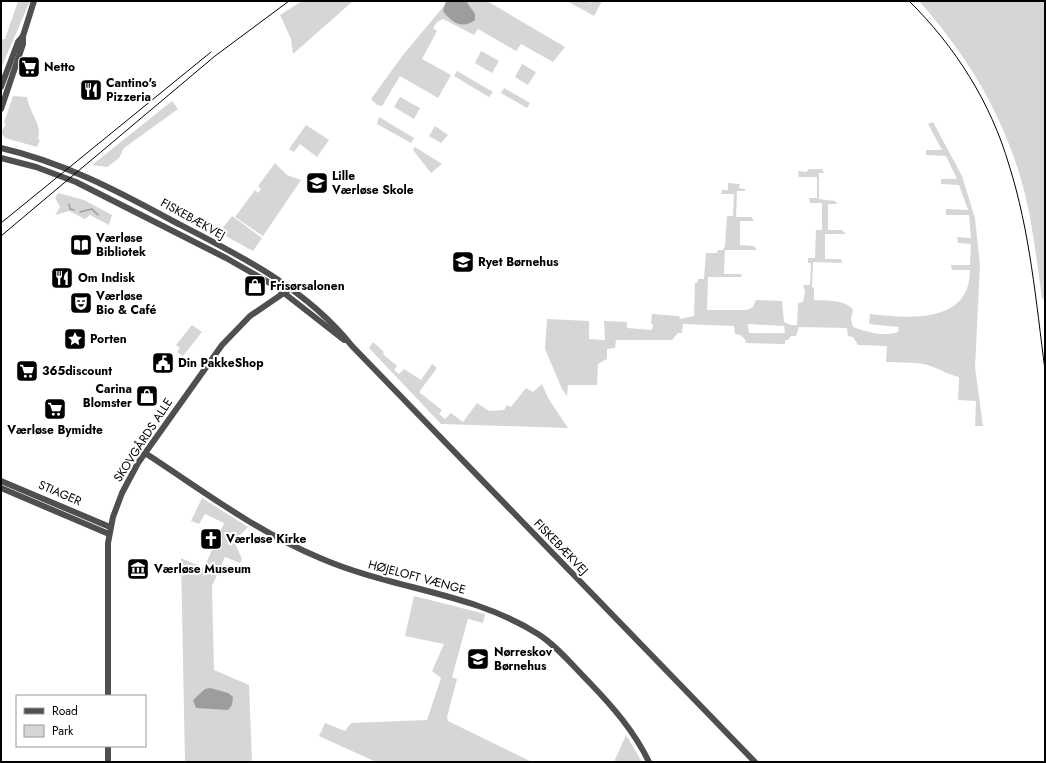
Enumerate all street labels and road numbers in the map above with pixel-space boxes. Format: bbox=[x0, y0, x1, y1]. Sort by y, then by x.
street label: FISKEBÆKVEJ bbox=[157, 194, 229, 244]
street label: SKOVGÅRDS ALLE bbox=[109, 394, 177, 486]
street label: STIAGER bbox=[36, 476, 85, 510]
street label: FISKEBÆKVEJ bbox=[530, 515, 592, 579]
street label: HØJELOFT VÆNGE bbox=[366, 555, 468, 599]

